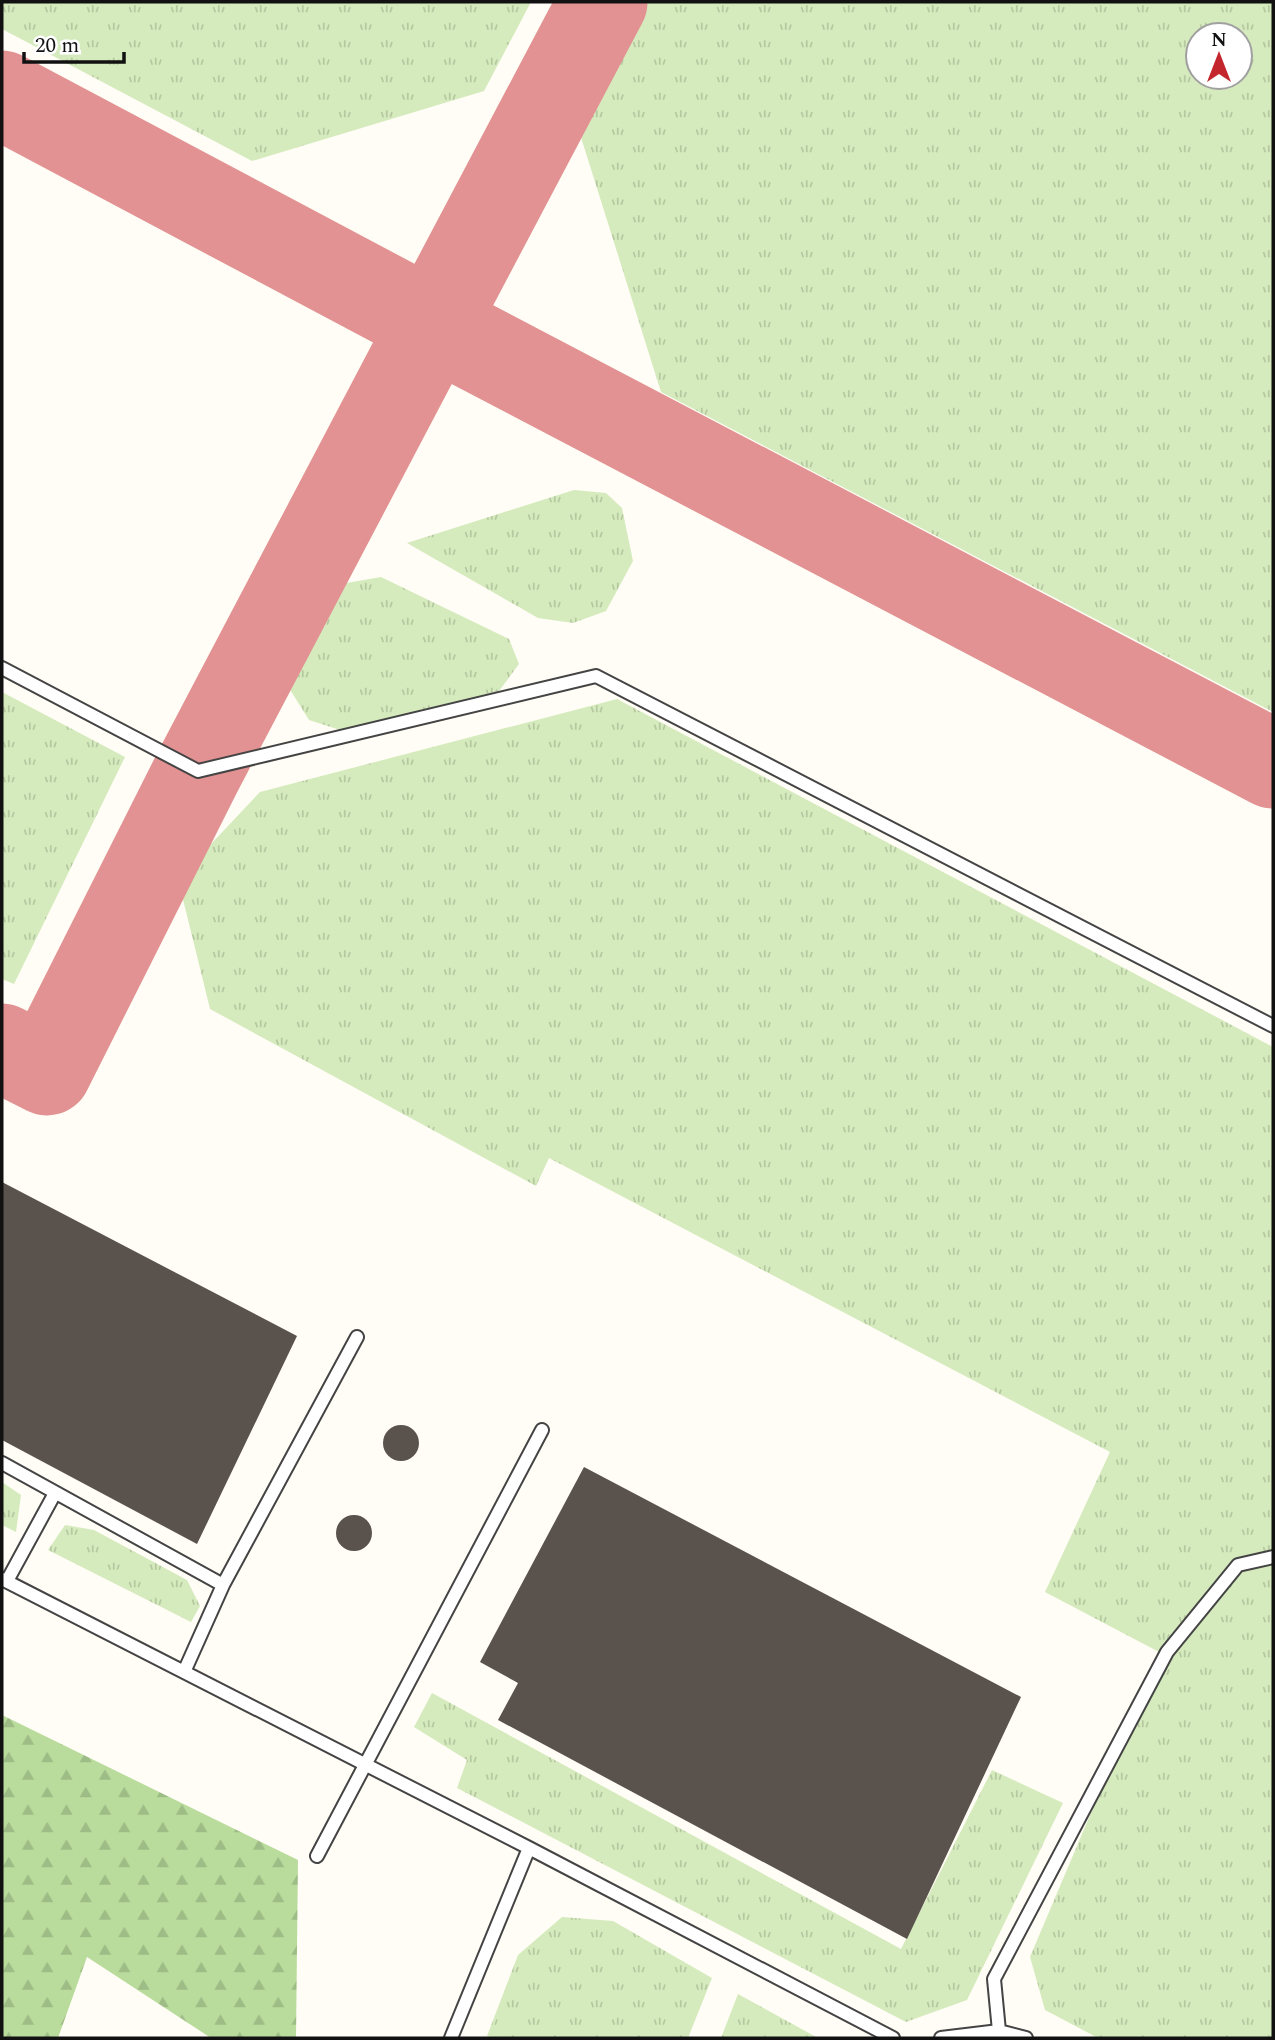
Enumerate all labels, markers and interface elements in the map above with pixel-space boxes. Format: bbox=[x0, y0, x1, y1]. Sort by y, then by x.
scale bar bbox=[24, 21, 124, 65]
north arrow bbox=[1184, 21, 1254, 91]
text: N bbox=[1211, 26, 1227, 55]
text: 20 m bbox=[35, 30, 79, 62]

